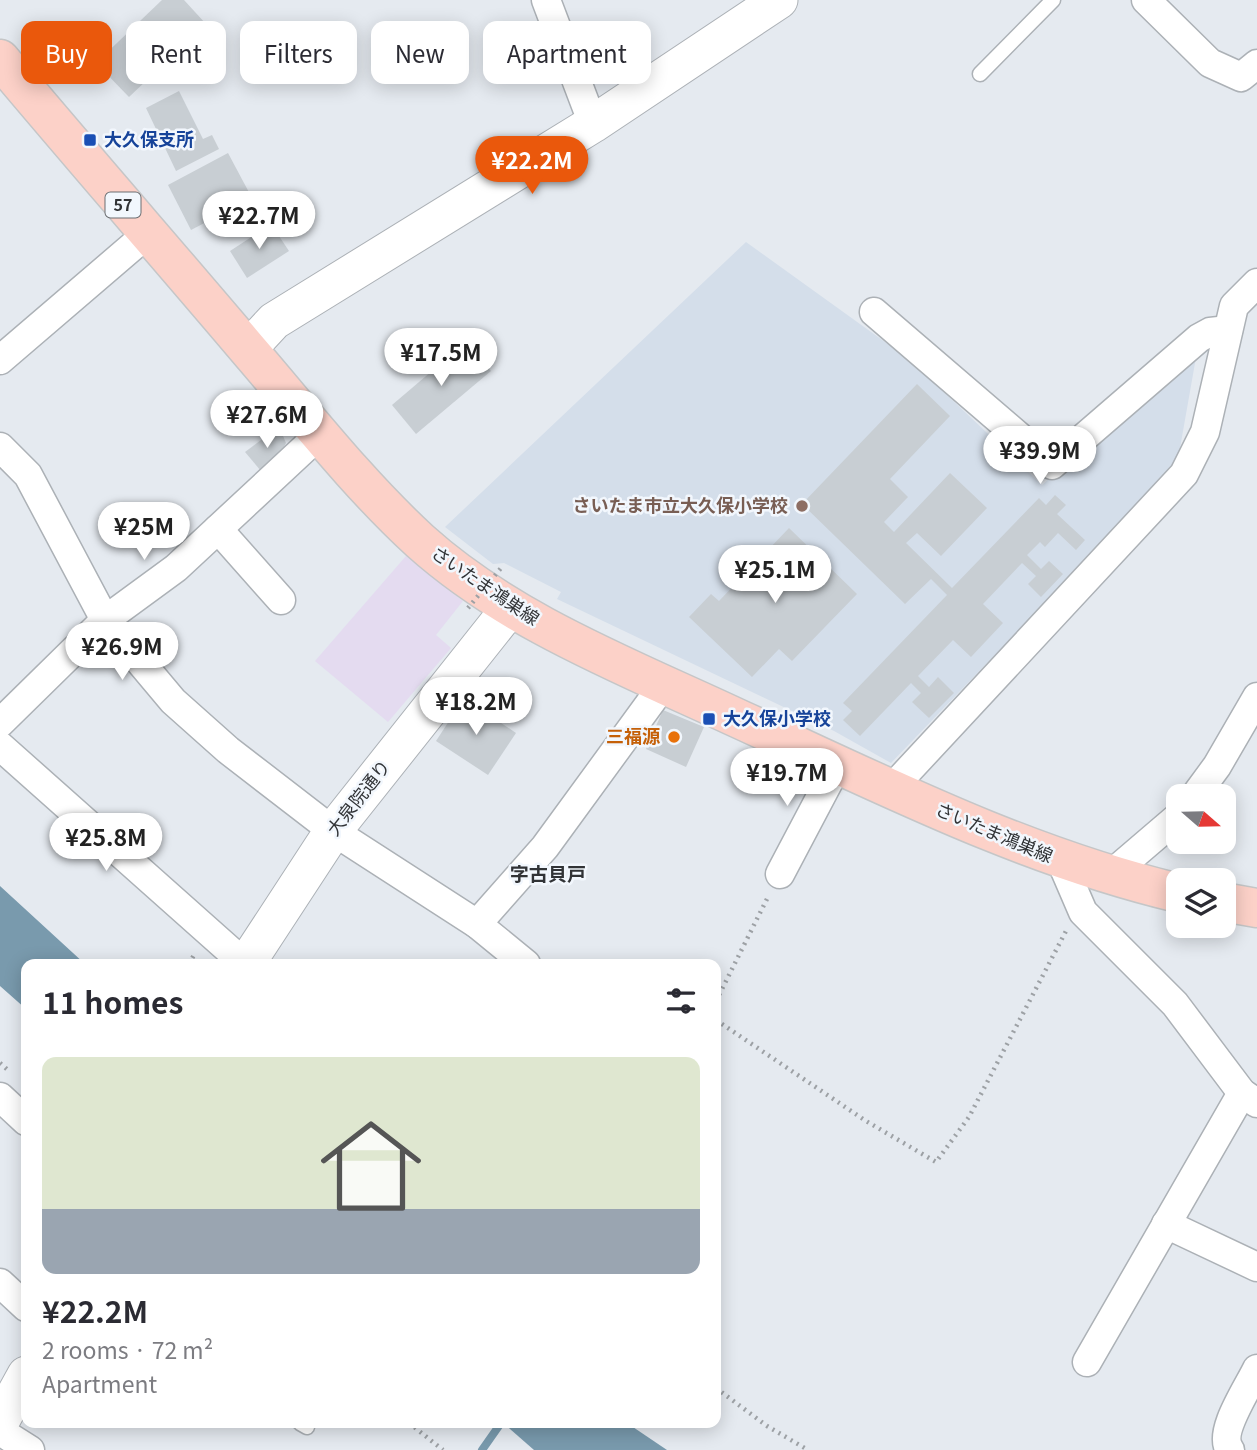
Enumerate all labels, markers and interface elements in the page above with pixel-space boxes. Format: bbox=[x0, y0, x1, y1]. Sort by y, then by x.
chip: Buy bbox=[21, 21, 112, 84]
chip: Rent bbox=[126, 21, 226, 84]
chip: Filters bbox=[240, 21, 357, 84]
chip: New bbox=[371, 21, 469, 84]
chip: Apartment bbox=[483, 21, 651, 84]
place label: 大久保支所 bbox=[104, 125, 194, 151]
marker: 大久保支所 bbox=[82, 132, 98, 148]
pin: ¥22.2M bbox=[475, 136, 589, 196]
text: ¥22.2M bbox=[491, 142, 573, 176]
pin: ¥22.7M bbox=[202, 191, 316, 251]
road number: 57 bbox=[106, 192, 140, 218]
text: ¥22.7M bbox=[218, 197, 300, 231]
pin: ¥17.5M bbox=[384, 328, 498, 388]
text: ¥17.5M bbox=[400, 334, 482, 368]
pin: ¥27.6M bbox=[210, 391, 324, 450]
text: ¥27.6M bbox=[226, 396, 308, 430]
pin: ¥39.9M bbox=[983, 426, 1097, 486]
text: ¥39.9M bbox=[999, 432, 1081, 466]
place label: さいたま市立大久保小学校 bbox=[573, 491, 788, 517]
marker: さいたま市立大久保小学校 bbox=[794, 498, 810, 514]
pin: ¥25M bbox=[103, 503, 185, 562]
text: ¥25M bbox=[114, 508, 174, 542]
street label: さいたま鴻巣線 bbox=[427, 538, 545, 630]
pin: ¥25.1M bbox=[718, 546, 832, 605]
text: ¥25.1M bbox=[734, 551, 816, 585]
pin: ¥26.9M bbox=[65, 622, 179, 682]
text: ¥26.9M bbox=[81, 628, 163, 662]
pin: ¥18.2M bbox=[419, 678, 533, 737]
text: ¥18.2M bbox=[435, 683, 517, 717]
place label: 大久保小学校 bbox=[723, 704, 831, 730]
marker: 大久保小学校 bbox=[701, 711, 717, 727]
place label: 三福源 bbox=[606, 722, 660, 748]
marker: 三福源 bbox=[666, 729, 682, 745]
pin: ¥19.7M bbox=[730, 748, 844, 808]
street label: 大泉院通り bbox=[319, 753, 395, 840]
text: ¥19.7M bbox=[746, 754, 828, 788]
north arrow bbox=[1166, 784, 1236, 854]
map controls bbox=[1166, 784, 1236, 938]
street label: さいたま鴻巣線 bbox=[932, 795, 1058, 868]
pin: ¥25.8M bbox=[49, 814, 163, 873]
text: ¥25.8M bbox=[65, 819, 147, 853]
district label: 字古貝戸 bbox=[510, 859, 586, 886]
button: layers bbox=[1166, 868, 1236, 938]
text: 11 homes bbox=[42, 979, 183, 1023]
icon: filters bbox=[662, 982, 700, 1020]
icon: home bbox=[308, 1103, 434, 1229]
text: ¥22.2M bbox=[42, 1288, 148, 1332]
text: 2 rooms · 72 m² bbox=[42, 1332, 213, 1366]
text: Apartment bbox=[42, 1366, 157, 1400]

